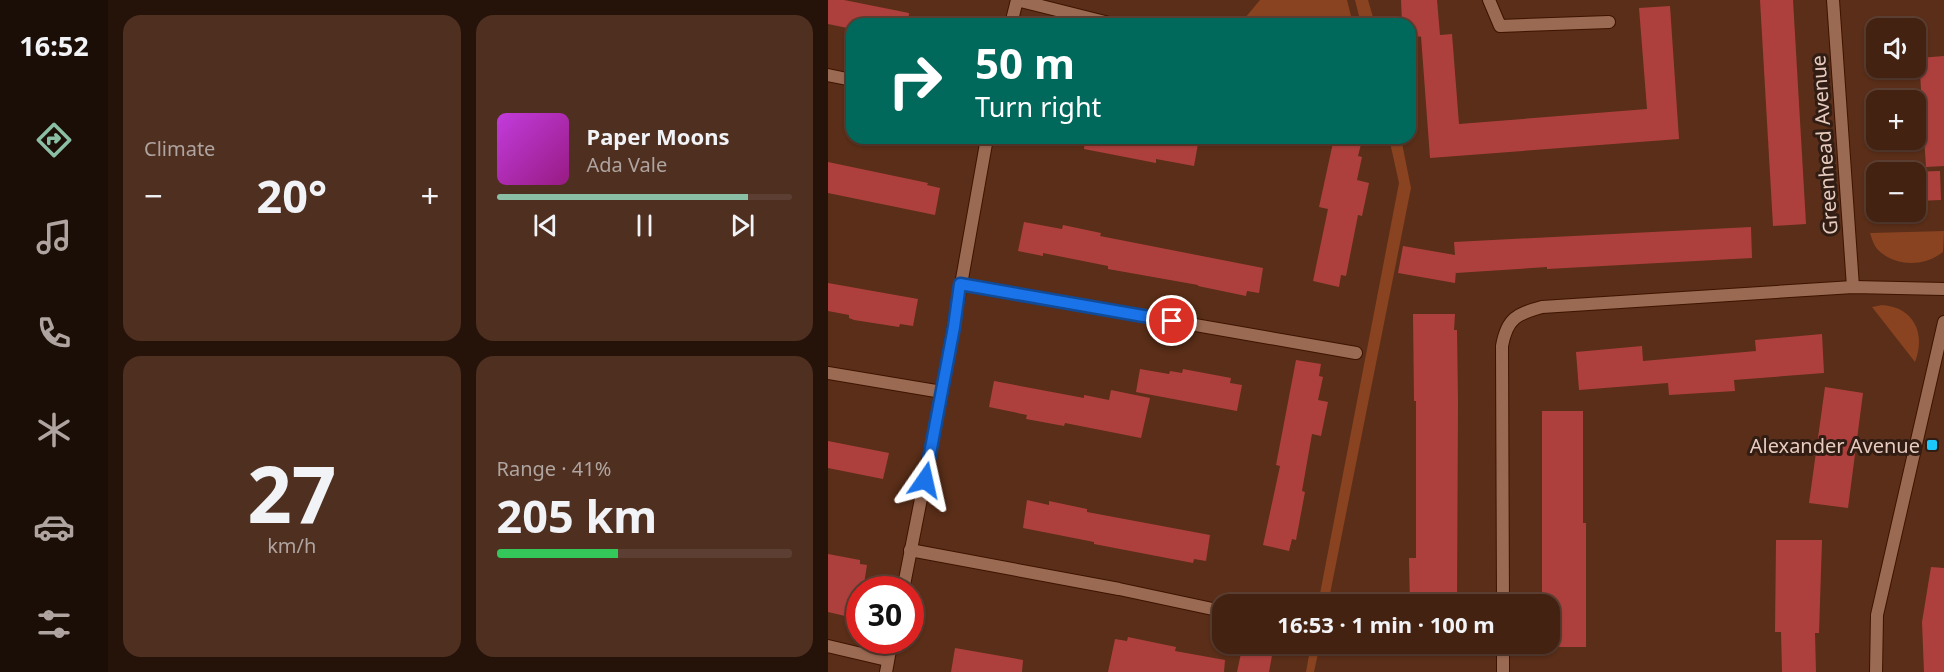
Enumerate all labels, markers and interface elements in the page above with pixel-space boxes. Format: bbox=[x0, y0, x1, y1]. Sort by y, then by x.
map controls bbox=[1866, 18, 1926, 222]
button: sound bbox=[1866, 18, 1926, 78]
text: 16:52 bbox=[19, 27, 89, 64]
text: 50 m bbox=[975, 34, 1075, 91]
icon: right bbox=[876, 42, 954, 120]
street label: Greenhead Avenue bbox=[1804, 54, 1844, 236]
text: Turn right bbox=[975, 88, 1101, 125]
button: + bbox=[1866, 90, 1926, 150]
icon: directions bbox=[33, 119, 75, 161]
text: Paper Moons bbox=[587, 121, 730, 151]
text: Climate bbox=[144, 135, 215, 162]
text: Ada Vale bbox=[587, 151, 667, 178]
button: − bbox=[1866, 162, 1926, 222]
text: 20° bbox=[256, 165, 327, 226]
text: − bbox=[144, 173, 163, 218]
text: + bbox=[421, 173, 440, 218]
icon: previous bbox=[529, 209, 562, 242]
icon: pause bbox=[628, 209, 661, 242]
icon: next bbox=[726, 209, 759, 242]
icon: music bbox=[33, 216, 75, 258]
pin bbox=[1146, 295, 1197, 346]
icon: arrive bbox=[1155, 304, 1188, 337]
icon: phone bbox=[33, 312, 75, 354]
icon: climate bbox=[33, 409, 75, 451]
place label: Alexander Avenue bbox=[1750, 432, 1920, 459]
marker: Alexander Avenue bbox=[1925, 438, 1939, 452]
text: 27 bbox=[247, 440, 336, 546]
position arrow bbox=[893, 448, 957, 512]
text: Range · 41% bbox=[497, 455, 611, 482]
text: 205 km bbox=[497, 485, 657, 546]
icon: car bbox=[33, 506, 75, 548]
text: km/h bbox=[267, 532, 316, 559]
speed limit sign: 30 bbox=[846, 576, 924, 654]
icon: filters bbox=[33, 603, 75, 645]
text: 16:53 · 1 min · 100 m bbox=[1277, 609, 1495, 639]

